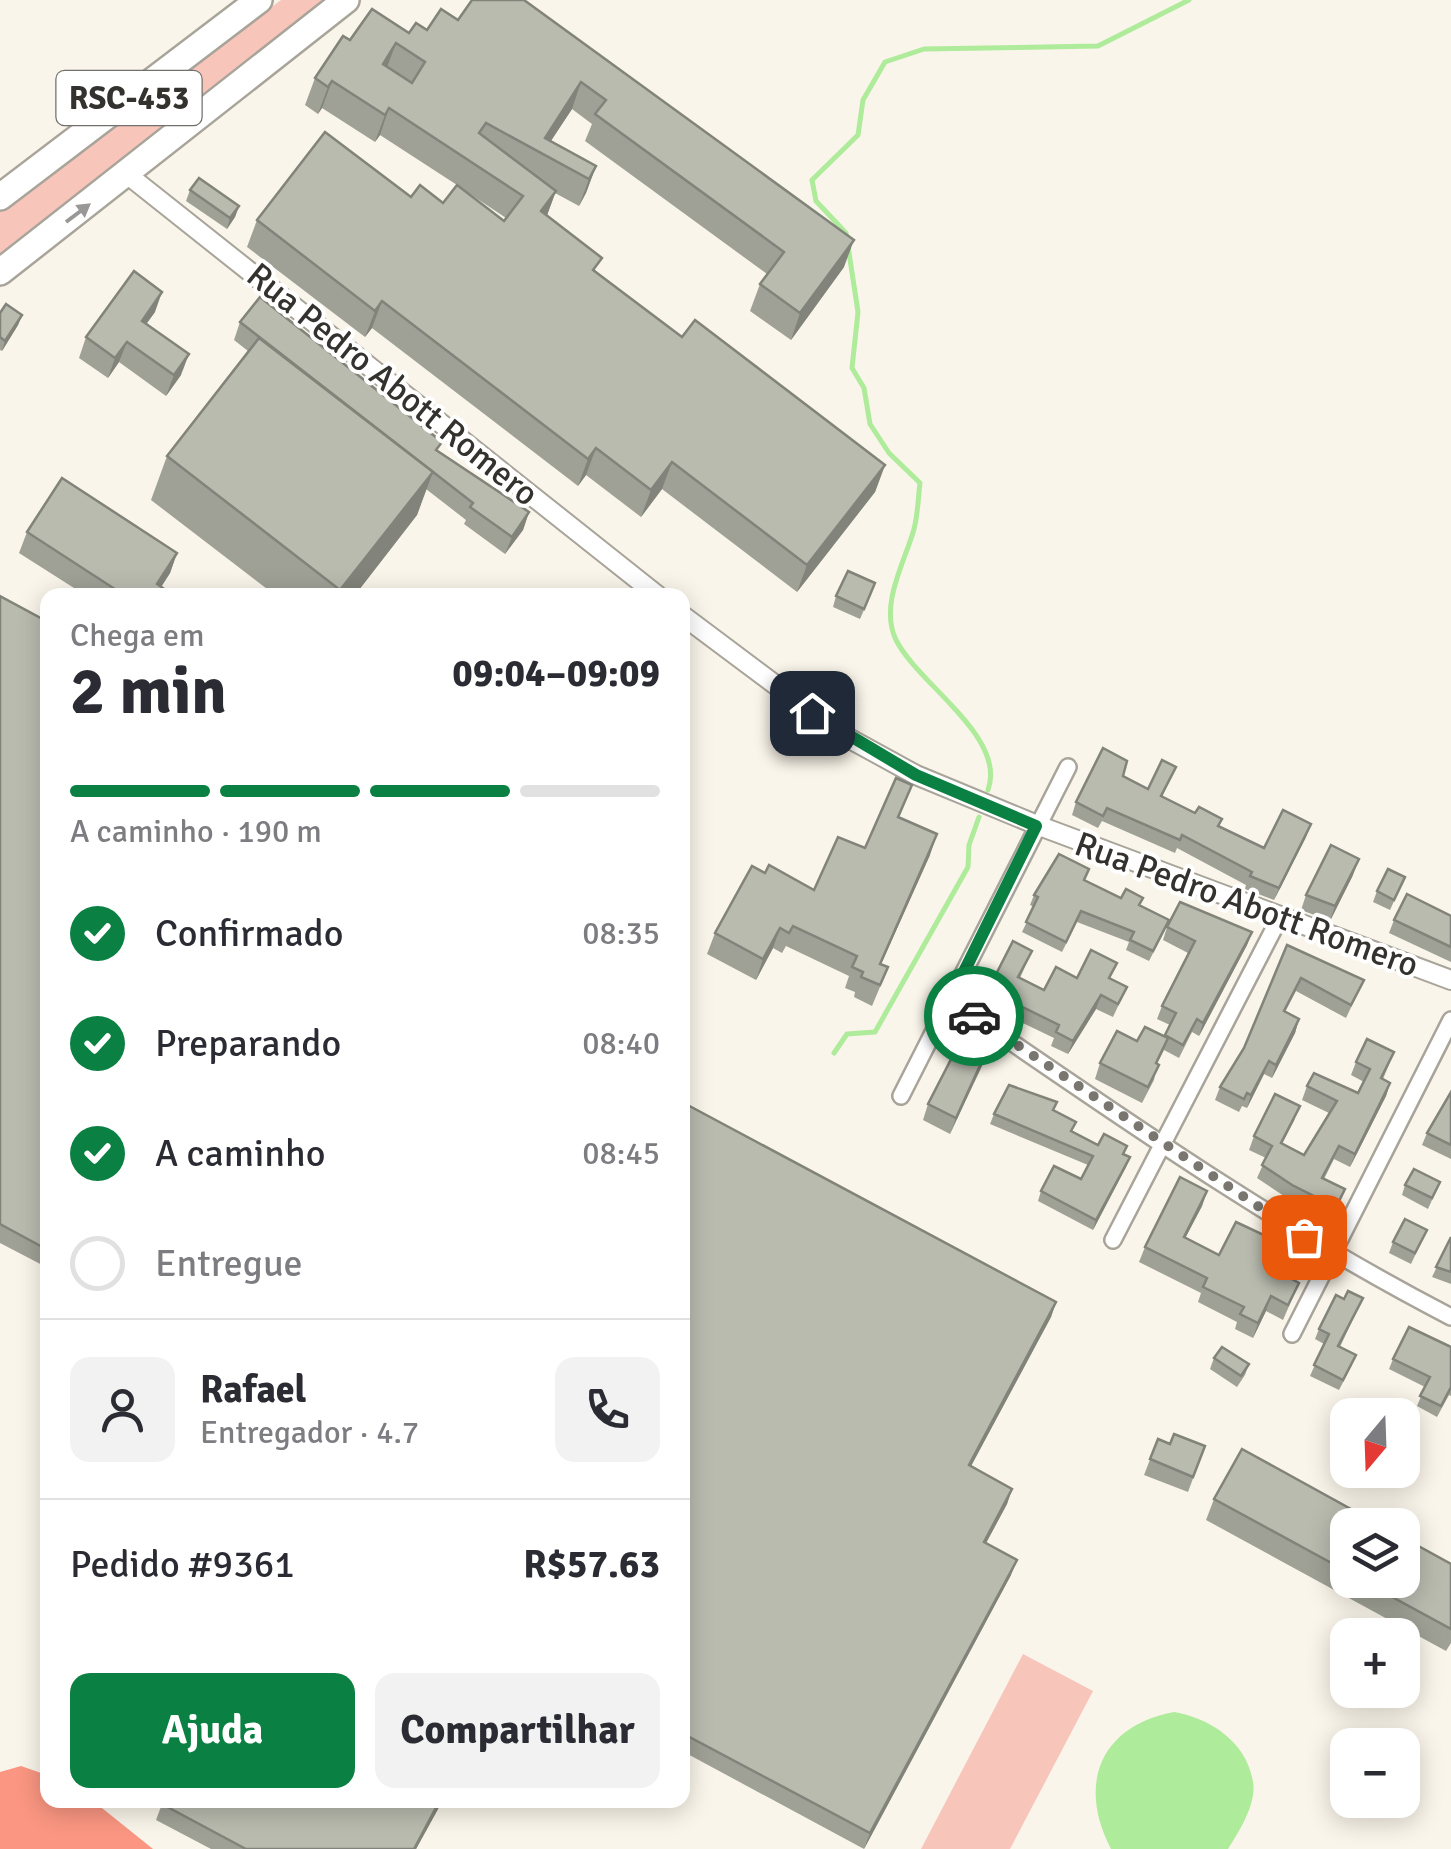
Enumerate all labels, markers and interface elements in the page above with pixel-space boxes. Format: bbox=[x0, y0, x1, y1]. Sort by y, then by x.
road number: RSC-453 bbox=[56, 71, 202, 125]
one-way arrow bbox=[65, 204, 91, 224]
street label: Rua Pedro Abott Romero bbox=[238, 254, 547, 515]
text: Chega em bbox=[70, 616, 204, 655]
text: 09:04–09:09 bbox=[452, 650, 660, 697]
text: 2 min bbox=[70, 652, 227, 732]
pin bbox=[770, 671, 855, 756]
icon: home bbox=[785, 686, 840, 741]
text: A caminho · 190 m bbox=[70, 812, 322, 851]
street label: Rua Pedro Abott Romero bbox=[1069, 822, 1424, 987]
icon: check bbox=[70, 906, 125, 961]
text: Confirmado bbox=[155, 910, 344, 957]
text: 08:35 bbox=[582, 914, 660, 953]
courier bbox=[924, 966, 1024, 1066]
icon: car bbox=[947, 989, 1002, 1044]
icon: check bbox=[70, 1016, 125, 1071]
text: Preparando bbox=[155, 1020, 341, 1067]
text: 08:40 bbox=[582, 1024, 660, 1063]
icon: check bbox=[70, 1126, 125, 1181]
text: A caminho bbox=[155, 1130, 326, 1177]
text: 08:45 bbox=[582, 1134, 660, 1173]
pin bbox=[1262, 1195, 1347, 1280]
icon: bag bbox=[1277, 1210, 1332, 1265]
text: Entregue bbox=[155, 1240, 303, 1287]
button: person bbox=[70, 1357, 175, 1462]
button: phone bbox=[555, 1357, 660, 1462]
text: Rafael bbox=[200, 1366, 306, 1413]
north arrow bbox=[1330, 1398, 1420, 1488]
map controls bbox=[1330, 1398, 1420, 1818]
text: Entregador · 4.7 bbox=[200, 1413, 419, 1452]
button: layers bbox=[1330, 1508, 1420, 1598]
text: Pedido #9361 bbox=[70, 1541, 295, 1588]
text: R$57.63 bbox=[523, 1541, 660, 1588]
button: + bbox=[1330, 1618, 1420, 1708]
button: Ajuda bbox=[70, 1673, 355, 1788]
button: Compartilhar bbox=[375, 1673, 660, 1788]
button: − bbox=[1330, 1728, 1420, 1818]

